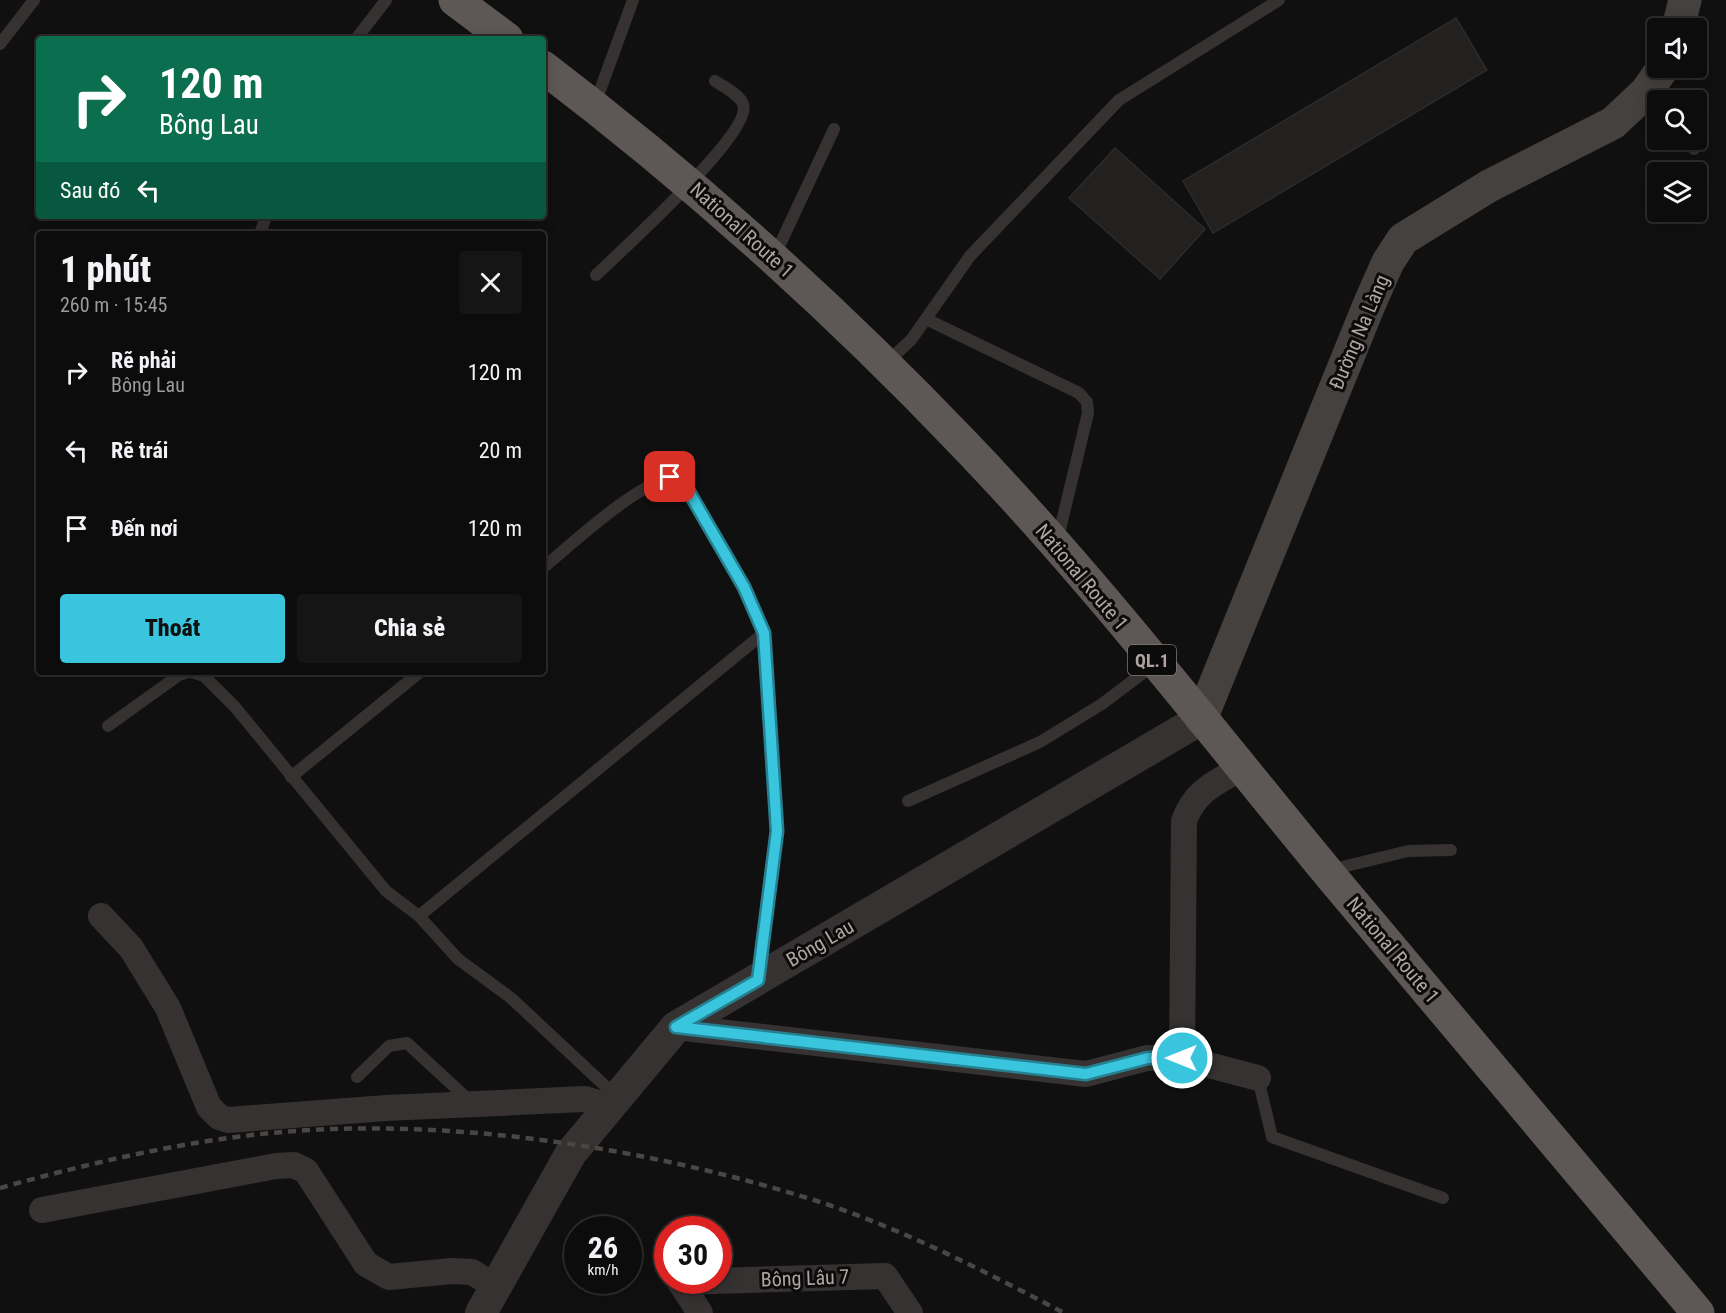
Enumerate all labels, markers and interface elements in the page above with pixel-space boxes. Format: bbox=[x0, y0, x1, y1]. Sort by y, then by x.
map controls bbox=[1647, 18, 1707, 222]
button: sound bbox=[1647, 18, 1707, 78]
text: 120 m bbox=[159, 59, 264, 108]
icon: right bbox=[60, 60, 138, 138]
button: search bbox=[1647, 90, 1707, 150]
text: Bông Lau bbox=[159, 109, 259, 141]
button: layers bbox=[1647, 162, 1707, 222]
icon: left bbox=[132, 174, 165, 207]
street label: National Route 1 bbox=[685, 177, 799, 283]
text: Sau đó bbox=[60, 178, 120, 203]
text: 1 phút bbox=[60, 249, 151, 291]
button: close bbox=[459, 251, 522, 314]
street label: Đường Na Làng bbox=[1324, 271, 1394, 393]
text: 260 m · 15:45 bbox=[60, 293, 167, 317]
text: Rẽ phải bbox=[111, 348, 176, 373]
icon: right bbox=[60, 356, 93, 389]
text: 120 m bbox=[468, 360, 522, 385]
text: Bông Lau bbox=[111, 373, 185, 397]
icon: left bbox=[60, 434, 93, 467]
text: Rẽ trái bbox=[111, 438, 168, 463]
text: 20 m bbox=[479, 438, 522, 463]
pin bbox=[644, 451, 695, 502]
icon: arrive bbox=[653, 460, 686, 493]
icon: arrive bbox=[60, 512, 93, 545]
text: Đến nơi bbox=[111, 516, 178, 541]
text: 120 m bbox=[468, 516, 522, 541]
street label: National Route 1 bbox=[1031, 519, 1133, 635]
button: Thoát bbox=[60, 594, 285, 663]
button: Chia sẻ bbox=[297, 594, 522, 663]
road number: QL.1 bbox=[1128, 645, 1176, 675]
street label: National Route 1 bbox=[1342, 892, 1444, 1008]
street label: Bông Lau bbox=[782, 914, 858, 972]
position arrow bbox=[1150, 1026, 1214, 1090]
speed limit sign: 30 bbox=[654, 1216, 732, 1294]
text: 26 bbox=[588, 1230, 618, 1265]
text: km/h bbox=[588, 1261, 618, 1279]
street label: Bông Lâu 7 bbox=[760, 1264, 850, 1292]

